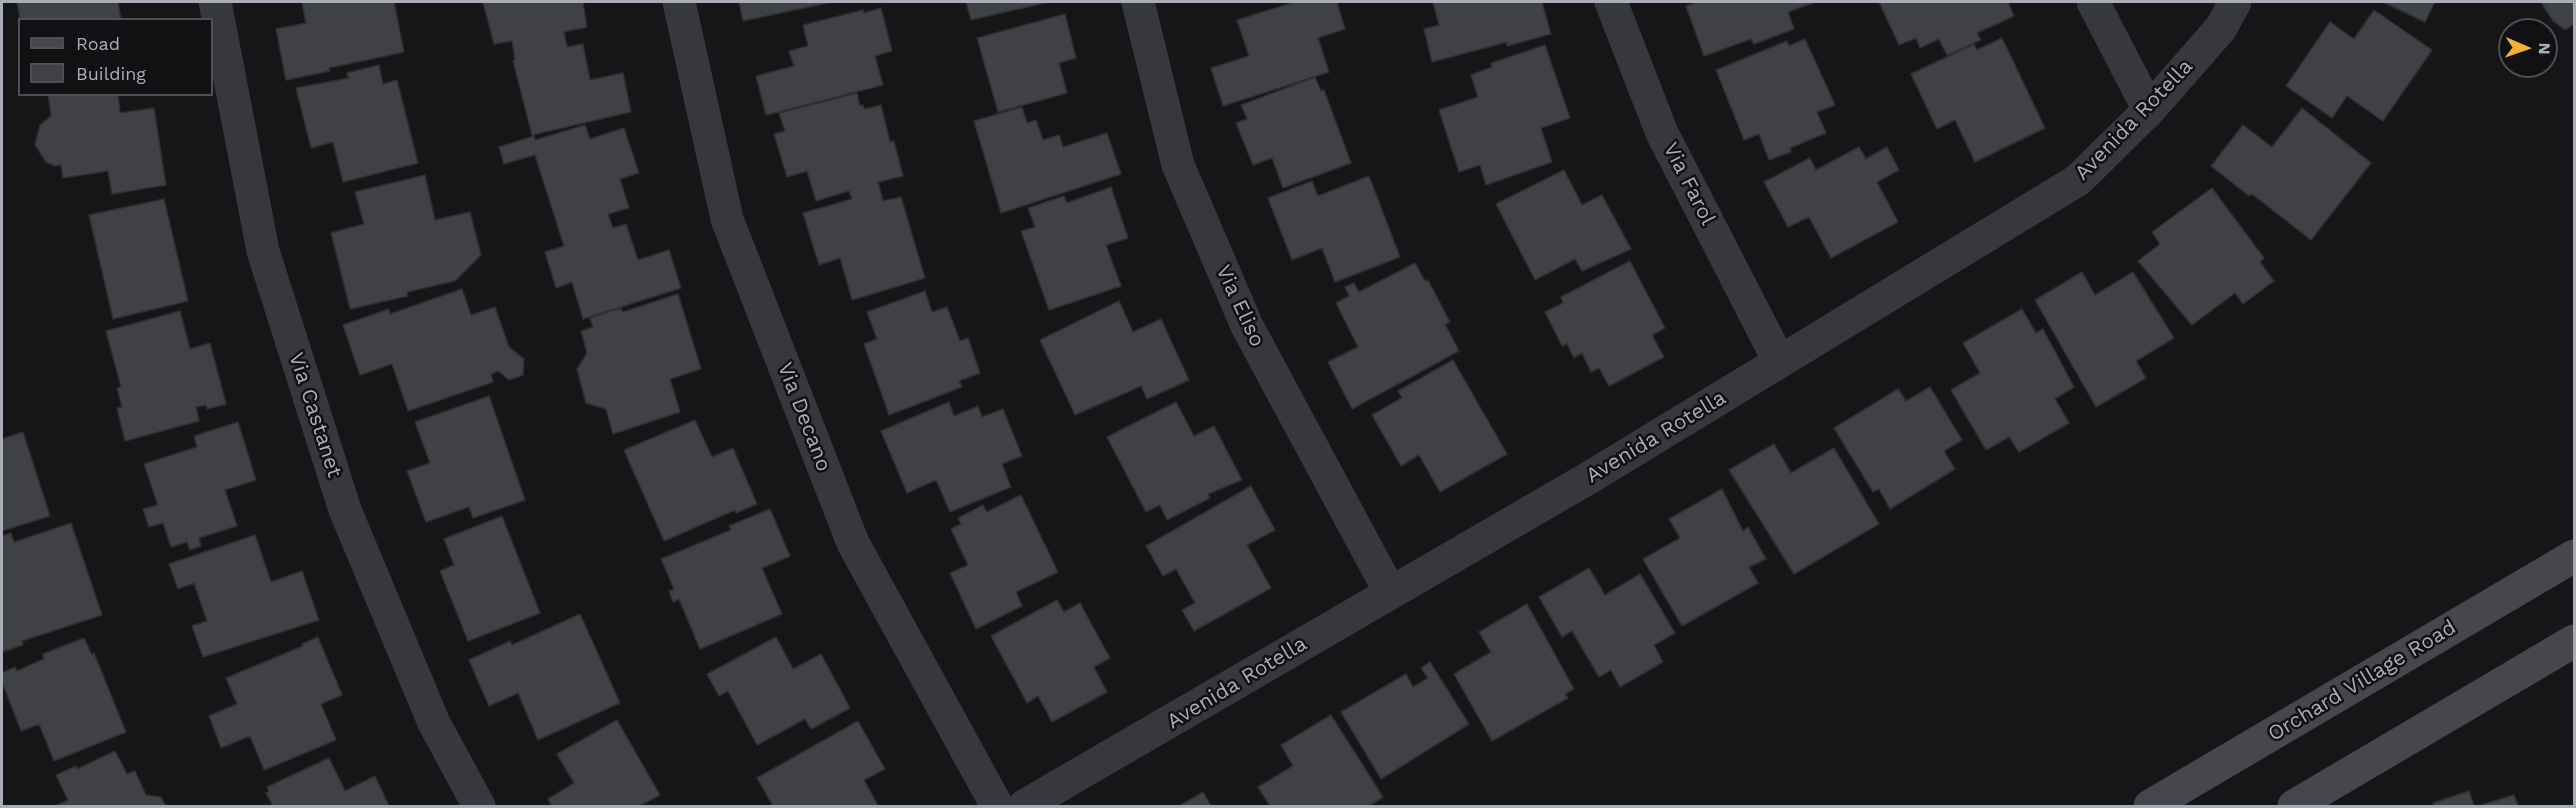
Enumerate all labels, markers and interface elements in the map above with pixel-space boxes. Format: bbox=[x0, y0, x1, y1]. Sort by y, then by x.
legend bbox=[18, 18, 213, 96]
north arrow bbox=[2498, 18, 2558, 78]
text: Road bbox=[76, 33, 120, 54]
text: N bbox=[2535, 42, 2554, 55]
street label: Avenida Rotella bbox=[2070, 54, 2198, 186]
text: Building bbox=[76, 63, 146, 84]
street label: Via Farol bbox=[1658, 139, 1720, 229]
street label: Via Eliso bbox=[1210, 261, 1270, 351]
street label: Via Castanet bbox=[283, 349, 347, 481]
street label: Via Decano bbox=[772, 359, 836, 475]
street label: Avenida Rotella bbox=[1582, 385, 1730, 489]
street label: Orchard Village Road bbox=[2264, 615, 2460, 747]
street label: Avenida Rotella bbox=[1163, 631, 1311, 735]

